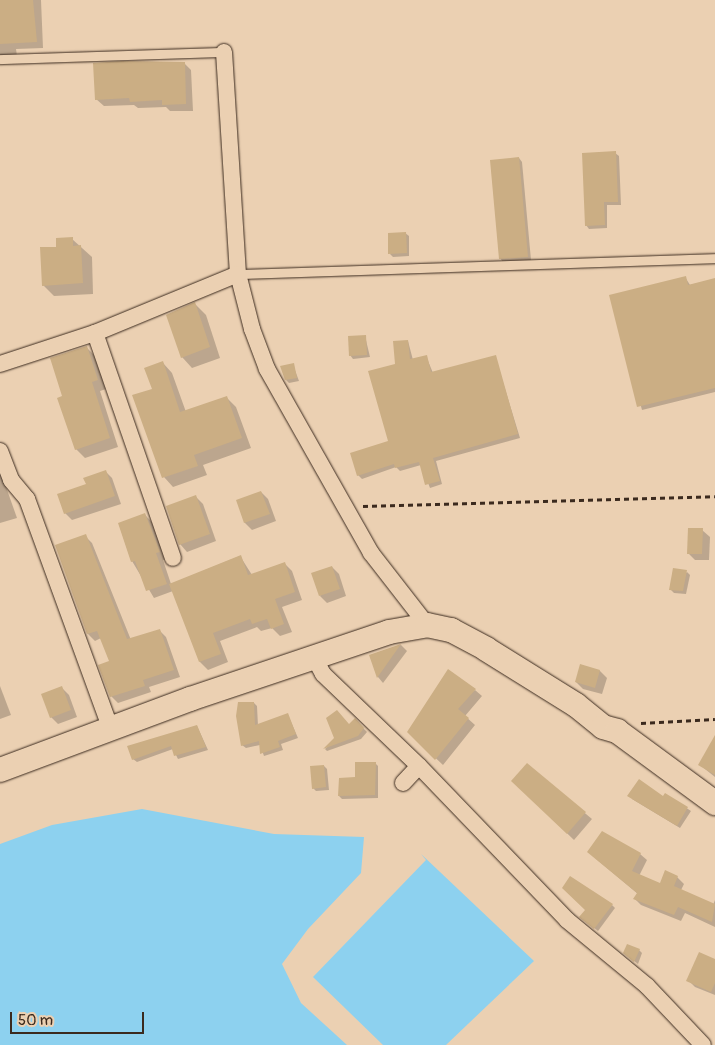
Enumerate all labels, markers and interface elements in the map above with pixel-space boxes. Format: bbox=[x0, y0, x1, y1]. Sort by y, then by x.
scale bar bbox=[12, 1002, 146, 1034]
text: 50 m bbox=[18, 1011, 53, 1030]

